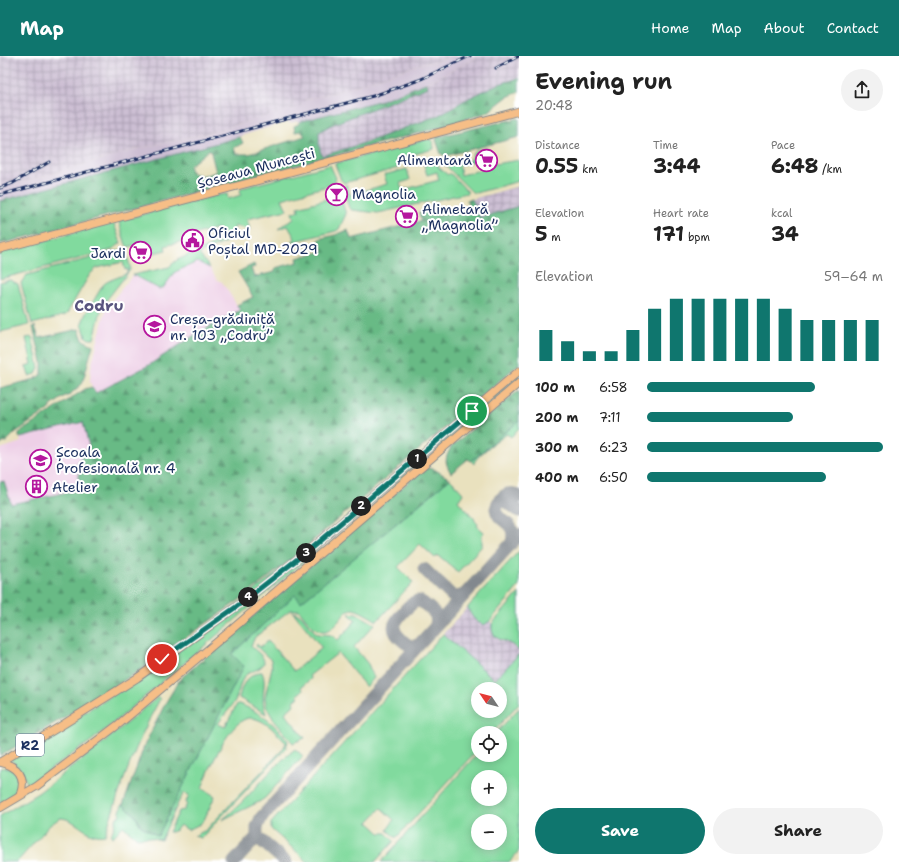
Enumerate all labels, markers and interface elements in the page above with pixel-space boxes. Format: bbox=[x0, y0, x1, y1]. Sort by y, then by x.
text: Map bbox=[20, 16, 64, 41]
text: Home bbox=[651, 19, 690, 37]
text: Map bbox=[712, 19, 742, 37]
text: About bbox=[764, 19, 805, 37]
text: Contact bbox=[827, 19, 879, 37]
text: Evening run bbox=[535, 67, 672, 96]
button: share bbox=[841, 69, 883, 111]
text: 20:48 bbox=[535, 97, 573, 114]
text: Distance bbox=[535, 138, 580, 153]
text: Time bbox=[653, 138, 678, 153]
text: Pace bbox=[771, 138, 795, 153]
street label: Șoseaua Muncești bbox=[195, 144, 317, 193]
supermarket icon: Alimentară bbox=[474, 147, 500, 173]
place label: Alimentară bbox=[397, 151, 472, 169]
text: 0.55 bbox=[535, 153, 578, 179]
text: 3:44 bbox=[653, 153, 701, 179]
text: 6:48 bbox=[771, 153, 819, 179]
text: km bbox=[578, 162, 598, 177]
text: /km bbox=[819, 162, 842, 177]
bar icon: Magnolia bbox=[324, 181, 350, 207]
place label: Magnolia bbox=[352, 185, 416, 203]
place label: Alimetară „Magnolia” bbox=[421, 200, 498, 234]
supermarket icon: Alimetară „Magnolia” bbox=[394, 204, 420, 230]
text: Elevation bbox=[535, 206, 584, 221]
text: Heart rate bbox=[653, 206, 709, 221]
text: kcal bbox=[771, 206, 792, 221]
text: 5 bbox=[535, 221, 548, 247]
text: 171 bbox=[653, 221, 684, 247]
text: 34 bbox=[771, 221, 799, 247]
place label: Oficiul Poștal MD-2029 bbox=[208, 224, 318, 259]
public building icon: Oficiul Poștal MD-2029 bbox=[180, 228, 206, 254]
text: m bbox=[548, 230, 561, 245]
text: bpm bbox=[684, 230, 710, 245]
supermarket icon: Jardi bbox=[128, 240, 154, 266]
place label: Jardi bbox=[90, 244, 126, 262]
text: Elevation bbox=[535, 268, 593, 285]
text: 59–64 m bbox=[824, 268, 883, 285]
district label: Codru bbox=[74, 295, 124, 316]
place label: Creșa-grădiniță nr. 103 „Codru” bbox=[170, 310, 275, 344]
school or university icon: Creșa-grădiniță nr. 103 „Codru” bbox=[141, 314, 167, 340]
text: 100 m bbox=[535, 379, 575, 396]
text: 6:58 bbox=[599, 379, 628, 396]
pin bbox=[455, 394, 489, 428]
icon: arrive bbox=[461, 400, 483, 422]
text: 200 m bbox=[535, 409, 578, 426]
text: 7:11 bbox=[599, 409, 621, 426]
text: 300 m bbox=[535, 439, 579, 456]
text: 6:23 bbox=[599, 439, 628, 456]
place label: Școala Profesională nr. 4 bbox=[56, 443, 176, 477]
school or university icon: Școala Profesională nr. 4 bbox=[27, 447, 53, 473]
pin: 1 bbox=[407, 449, 427, 469]
text: 1 bbox=[414, 451, 420, 466]
text: 400 m bbox=[535, 469, 579, 486]
text: 6:50 bbox=[599, 469, 628, 486]
building icon: Atelier bbox=[23, 474, 49, 500]
place label: Atelier bbox=[52, 478, 98, 496]
pin: 2 bbox=[351, 496, 371, 516]
text: 2 bbox=[357, 498, 365, 513]
pin: 3 bbox=[296, 543, 316, 563]
text: 3 bbox=[302, 545, 310, 560]
pin: 4 bbox=[238, 587, 258, 607]
text: 4 bbox=[244, 589, 252, 604]
pin bbox=[145, 642, 179, 676]
icon: check bbox=[151, 648, 173, 670]
north arrow bbox=[471, 682, 507, 718]
map controls bbox=[471, 682, 507, 850]
button: locate bbox=[471, 726, 507, 762]
road number: R2 bbox=[16, 734, 44, 756]
button: + bbox=[471, 770, 507, 806]
button: Save bbox=[535, 808, 705, 854]
button: Share bbox=[713, 808, 883, 854]
button: − bbox=[471, 814, 507, 850]

